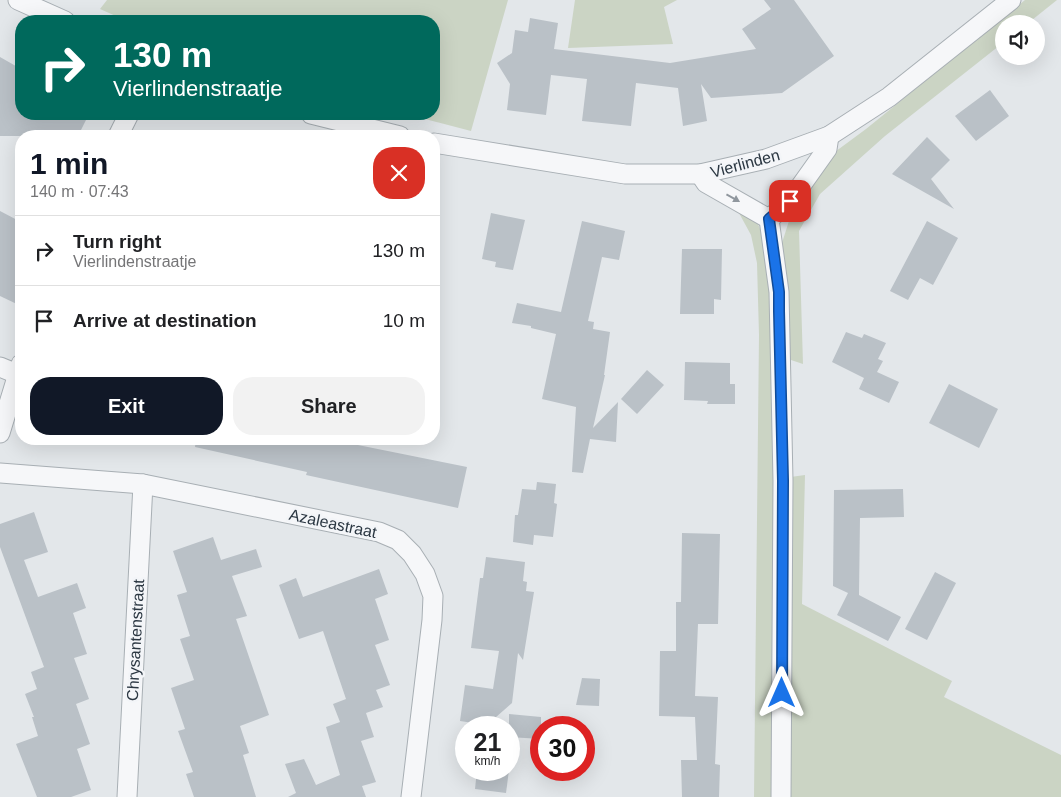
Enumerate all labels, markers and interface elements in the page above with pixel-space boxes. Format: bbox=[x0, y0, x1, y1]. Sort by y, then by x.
map controls bbox=[995, 15, 1045, 65]
button: sound bbox=[995, 15, 1045, 65]
icon: right bbox=[30, 35, 95, 100]
text: 130 m bbox=[113, 35, 212, 74]
text: Vierlindenstraatje bbox=[113, 76, 283, 101]
street label: Vierlinden bbox=[709, 146, 782, 181]
text: 1 min bbox=[30, 147, 108, 180]
button: close bbox=[373, 147, 425, 199]
pin bbox=[769, 180, 811, 222]
text: 140 m · 07:43 bbox=[30, 183, 129, 200]
icon: arrive bbox=[776, 187, 804, 215]
one-way arrow bbox=[726, 194, 740, 203]
text: Turn right bbox=[73, 231, 161, 252]
icon: right bbox=[30, 237, 58, 265]
text: 130 m bbox=[372, 240, 425, 261]
text: Vierlindenstraatje bbox=[73, 253, 196, 270]
icon: arrive bbox=[30, 307, 58, 335]
text: Arrive at destination bbox=[73, 310, 257, 331]
text: 10 m bbox=[383, 310, 425, 331]
button: Exit bbox=[30, 377, 223, 435]
button: Share bbox=[233, 377, 425, 435]
street label: Azaleastraat bbox=[288, 506, 379, 541]
street label: Chrysantenstraat bbox=[124, 578, 147, 701]
position arrow bbox=[755, 666, 807, 718]
speed limit sign: 30 bbox=[530, 716, 595, 781]
text: 21 bbox=[474, 728, 501, 756]
text: km/h bbox=[474, 754, 501, 768]

